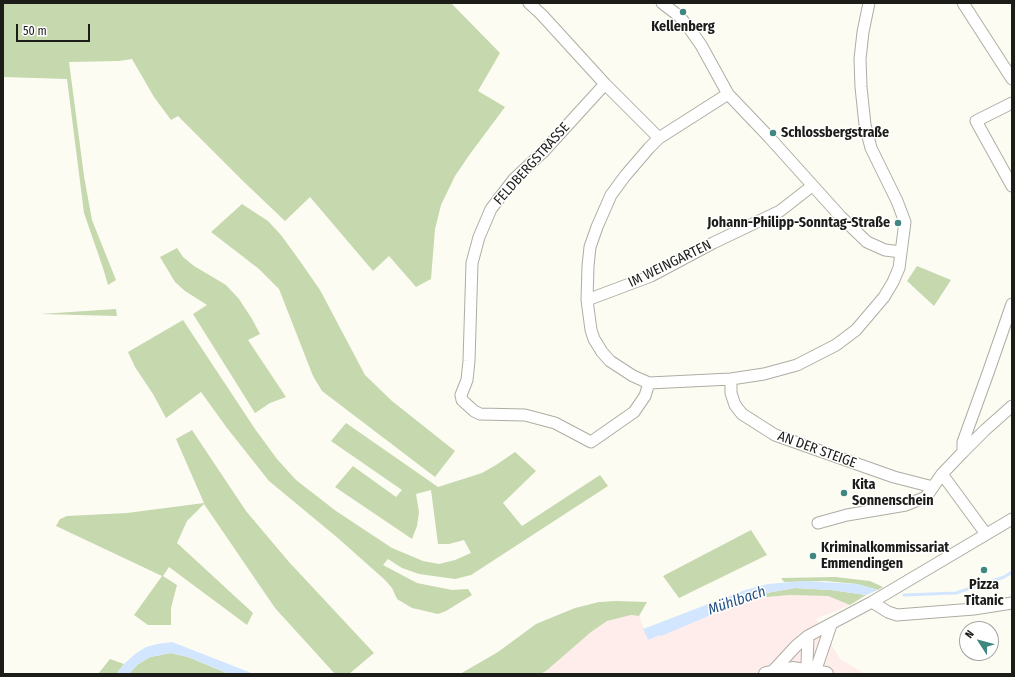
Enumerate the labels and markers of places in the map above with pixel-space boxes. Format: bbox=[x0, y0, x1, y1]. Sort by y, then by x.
marker: Kellenberg bbox=[678, 7, 688, 17]
place label: Kellenberg bbox=[651, 19, 715, 35]
place label: Schlossbergstraße bbox=[781, 125, 889, 141]
marker: Schlossbergstraße bbox=[768, 128, 778, 138]
place label: Johann-Philipp-Sonntag-Straße bbox=[707, 215, 890, 231]
marker: Johann-Philipp-Sonntag-Straße bbox=[893, 218, 903, 228]
place label: Kita Sonnenschein bbox=[852, 477, 933, 510]
marker: Kita Sonnenschein bbox=[839, 488, 849, 498]
place label: Kriminalkommissariat Emmendingen bbox=[821, 540, 949, 572]
marker: Kriminalkommissariat Emmendingen bbox=[808, 551, 818, 561]
marker: Pizza Titanic bbox=[979, 565, 989, 575]
place label: Pizza Titanic bbox=[964, 577, 1004, 610]

